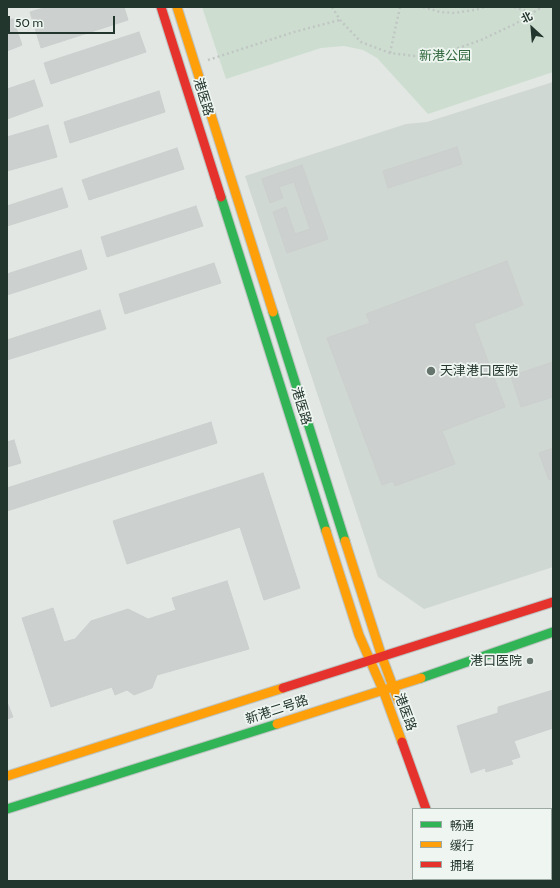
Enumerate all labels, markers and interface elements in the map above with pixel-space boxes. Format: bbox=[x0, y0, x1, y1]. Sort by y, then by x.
scale bar bbox=[10, 8, 117, 34]
north arrow bbox=[512, 8, 552, 48]
text: 北 bbox=[519, 9, 535, 26]
text: 50 m bbox=[15, 15, 43, 30]
park label: 新港公园 bbox=[419, 48, 471, 64]
street label: 港医路 bbox=[190, 76, 216, 118]
place label: 天津港口医院 bbox=[440, 363, 518, 379]
marker: 天津港口医院 bbox=[425, 365, 437, 377]
street label: 港医路 bbox=[288, 385, 314, 427]
place label: 港口医院 bbox=[470, 653, 522, 669]
marker: 港口医院 bbox=[525, 656, 535, 666]
street label: 港医路 bbox=[391, 691, 419, 733]
street label: 新港二号路 bbox=[244, 693, 310, 727]
legend bbox=[412, 808, 552, 880]
text: 畅通 bbox=[450, 818, 474, 833]
text: 缓行 bbox=[450, 838, 474, 853]
text: 拥堵 bbox=[450, 858, 474, 873]

